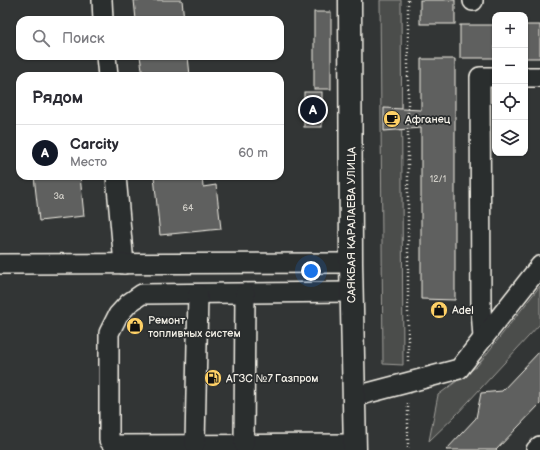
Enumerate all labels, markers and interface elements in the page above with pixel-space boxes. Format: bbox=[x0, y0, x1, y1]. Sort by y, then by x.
map controls bbox=[492, 12, 528, 156]
button: + bbox=[492, 12, 528, 48]
search box bbox=[16, 16, 284, 60]
icon: search bbox=[30, 27, 52, 49]
text: Поиск bbox=[62, 29, 105, 48]
button: − bbox=[492, 48, 528, 84]
button: locate bbox=[492, 84, 528, 120]
text: Рядом bbox=[32, 88, 83, 108]
pin: A bbox=[300, 95, 326, 125]
cafe icon: Афганец bbox=[382, 109, 402, 129]
place label: Афганец bbox=[404, 113, 451, 126]
button: layers bbox=[492, 120, 528, 156]
text: Carcity bbox=[70, 135, 119, 154]
text: A bbox=[41, 145, 49, 161]
text: 60 m bbox=[238, 145, 268, 161]
street label: САЯКБАЯ КАРАЛАЕВА УЛИЦА bbox=[345, 147, 358, 303]
text: Место bbox=[70, 154, 107, 170]
house number: 12/1 bbox=[430, 174, 446, 185]
house number: 3а bbox=[54, 191, 65, 202]
house number: 64 bbox=[183, 203, 194, 214]
your location bbox=[301, 261, 321, 281]
shop icon: Adel bbox=[429, 300, 449, 320]
place label: Adel bbox=[452, 304, 474, 317]
place label: Ремонт топливных систем bbox=[148, 314, 241, 340]
shop icon: Ремонт топливных систем bbox=[125, 316, 145, 336]
fuel station icon: АГЗС №7 Газпром bbox=[203, 368, 223, 388]
place label: АГЗС №7 Газпром bbox=[225, 372, 319, 385]

